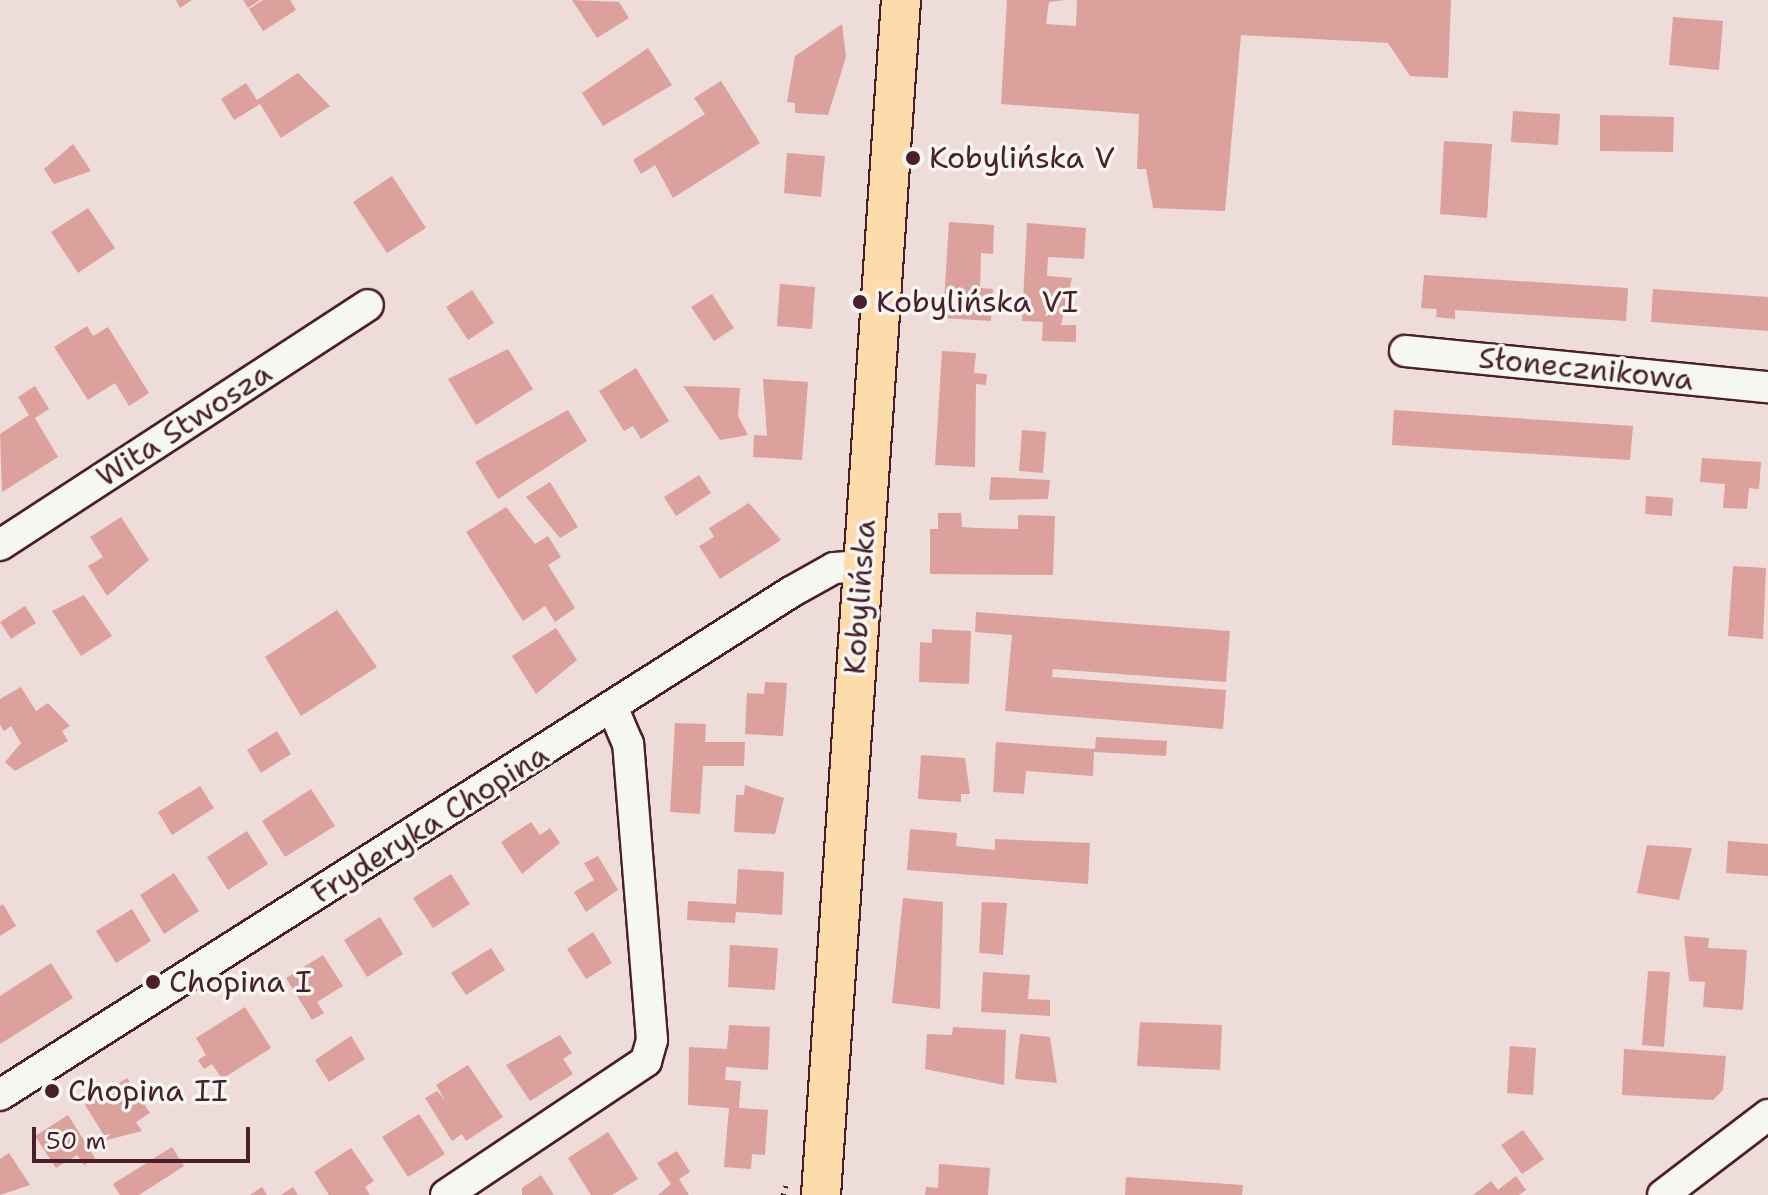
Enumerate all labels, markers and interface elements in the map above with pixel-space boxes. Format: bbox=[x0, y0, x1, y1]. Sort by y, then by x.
place label: Kobylińska V bbox=[929, 140, 1115, 176]
marker: Kobylińska V bbox=[904, 149, 922, 167]
place label: Kobylińska VI bbox=[876, 284, 1078, 320]
marker: Kobylińska VI bbox=[851, 293, 869, 311]
street label: Słonecznikowa bbox=[1477, 340, 1695, 398]
street label: Wita Stwosza bbox=[90, 355, 278, 495]
street label: Kobylińska bbox=[837, 518, 883, 676]
street label: Fryderyka Chopina bbox=[305, 736, 555, 912]
place label: Chopina I bbox=[169, 964, 312, 1000]
marker: Chopina I bbox=[144, 973, 162, 991]
place label: Chopina II bbox=[68, 1073, 228, 1109]
marker: Chopina II bbox=[43, 1082, 61, 1100]
scale bar bbox=[36, 1111, 254, 1161]
text: 50 m bbox=[46, 1125, 106, 1157]

